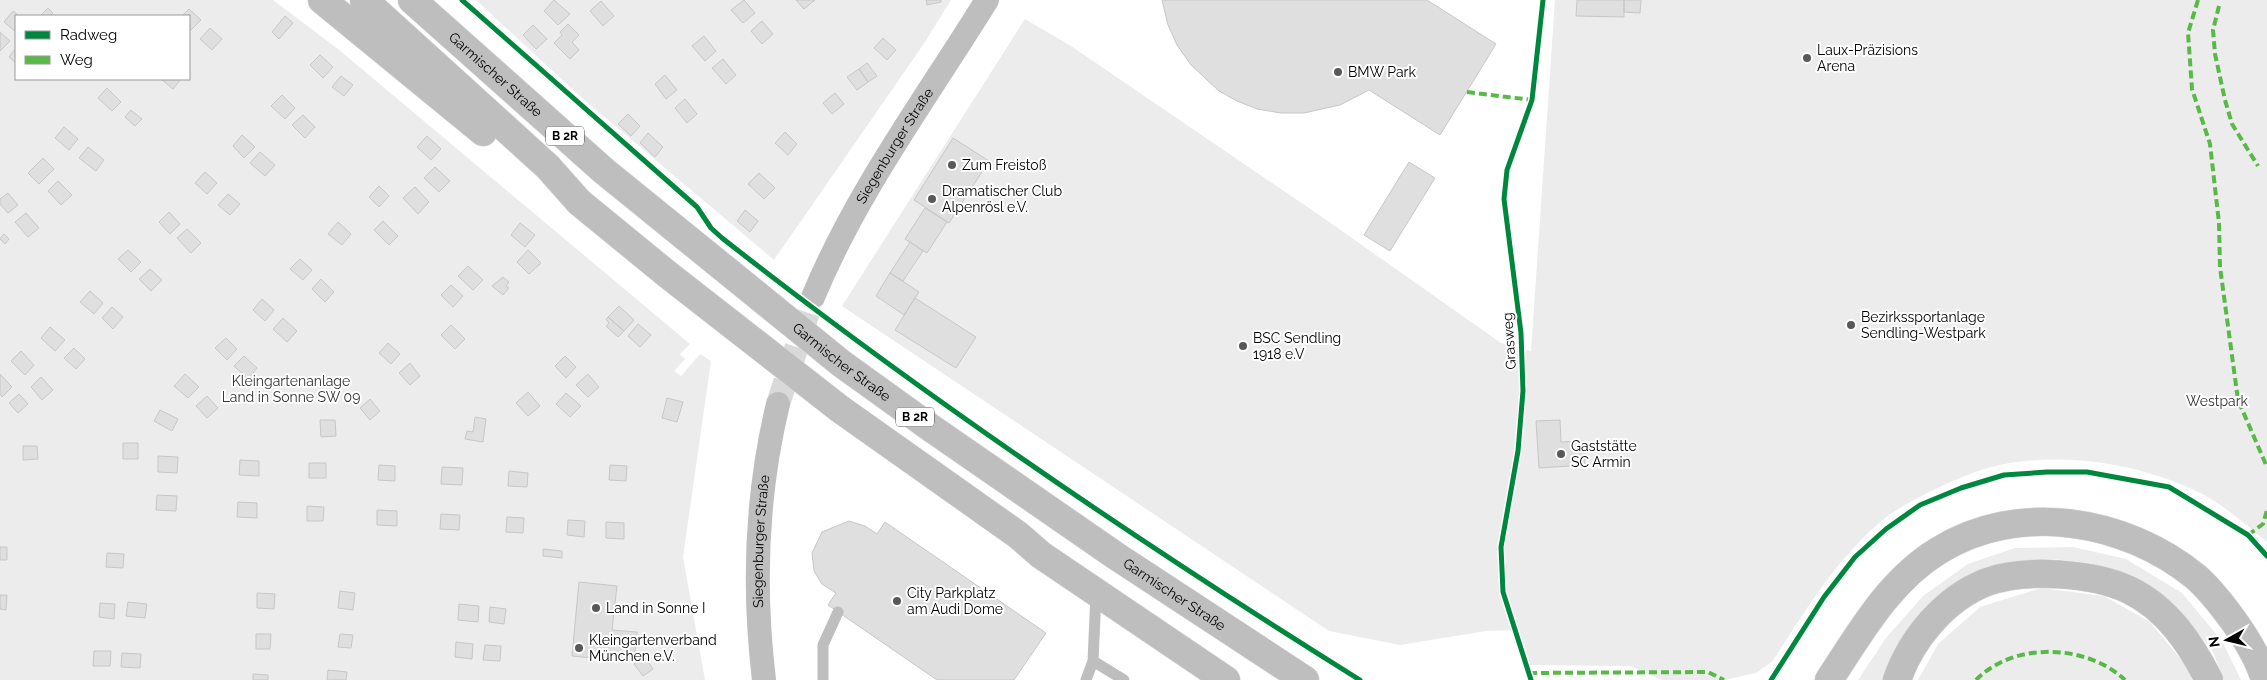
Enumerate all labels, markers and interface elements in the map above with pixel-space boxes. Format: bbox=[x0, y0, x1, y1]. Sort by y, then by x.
legend bbox=[15, 15, 190, 80]
text: Radweg bbox=[60, 26, 117, 44]
street label: Garmischer Straße bbox=[446, 29, 545, 120]
place label: Laux-Präzisions Arena bbox=[1817, 42, 1918, 74]
text: Weg bbox=[60, 51, 93, 69]
marker: Laux-Präzisions Arena bbox=[1801, 52, 1813, 64]
place label: BMW Park bbox=[1348, 64, 1417, 80]
marker: BMW Park bbox=[1332, 66, 1344, 78]
street label: Siegenburger Straße bbox=[853, 85, 936, 206]
road number: B 2R bbox=[546, 126, 584, 146]
place label: Zum Freistoß bbox=[962, 157, 1047, 173]
marker: Zum Freistoß bbox=[946, 159, 958, 171]
place label: Dramatischer Club Alpenrösl e.V. bbox=[942, 183, 1062, 215]
marker: Dramatischer Club Alpenrösl e.V. bbox=[926, 193, 938, 205]
place label: Bezirkssportanlage Sendling-Westpark bbox=[1861, 309, 1986, 341]
street label: Grasweg bbox=[1499, 312, 1519, 370]
street label: Garmischer Straße bbox=[790, 319, 894, 404]
marker: Bezirkssportanlage Sendling-Westpark bbox=[1845, 319, 1857, 331]
place label: BSC Sendling 1918 e.V bbox=[1253, 330, 1341, 362]
marker: BSC Sendling 1918 e.V bbox=[1237, 340, 1249, 352]
park label: Kleingartenanlage Land in Sonne SW 09 bbox=[222, 373, 360, 405]
park label: Westpark bbox=[2186, 393, 2249, 409]
road number: B 2R bbox=[896, 408, 934, 427]
place label: Gaststätte SC Armin bbox=[1571, 438, 1637, 470]
marker: Gaststätte SC Armin bbox=[1555, 448, 1567, 460]
street label: Siegenburger Straße bbox=[750, 474, 773, 608]
street label: Garmischer Straße bbox=[1120, 555, 1229, 634]
place label: City Parkplatz am Audi Dome bbox=[907, 585, 1003, 617]
marker: City Parkplatz am Audi Dome bbox=[891, 595, 903, 607]
place label: Land in Sonne I bbox=[606, 600, 705, 616]
marker: Land in Sonne I bbox=[590, 602, 602, 614]
north arrow bbox=[2202, 615, 2252, 665]
place label: Kleingartenverband München e.V. bbox=[589, 632, 717, 664]
text: N bbox=[2205, 635, 2223, 648]
marker: Kleingartenverband München e.V. bbox=[573, 642, 585, 654]

